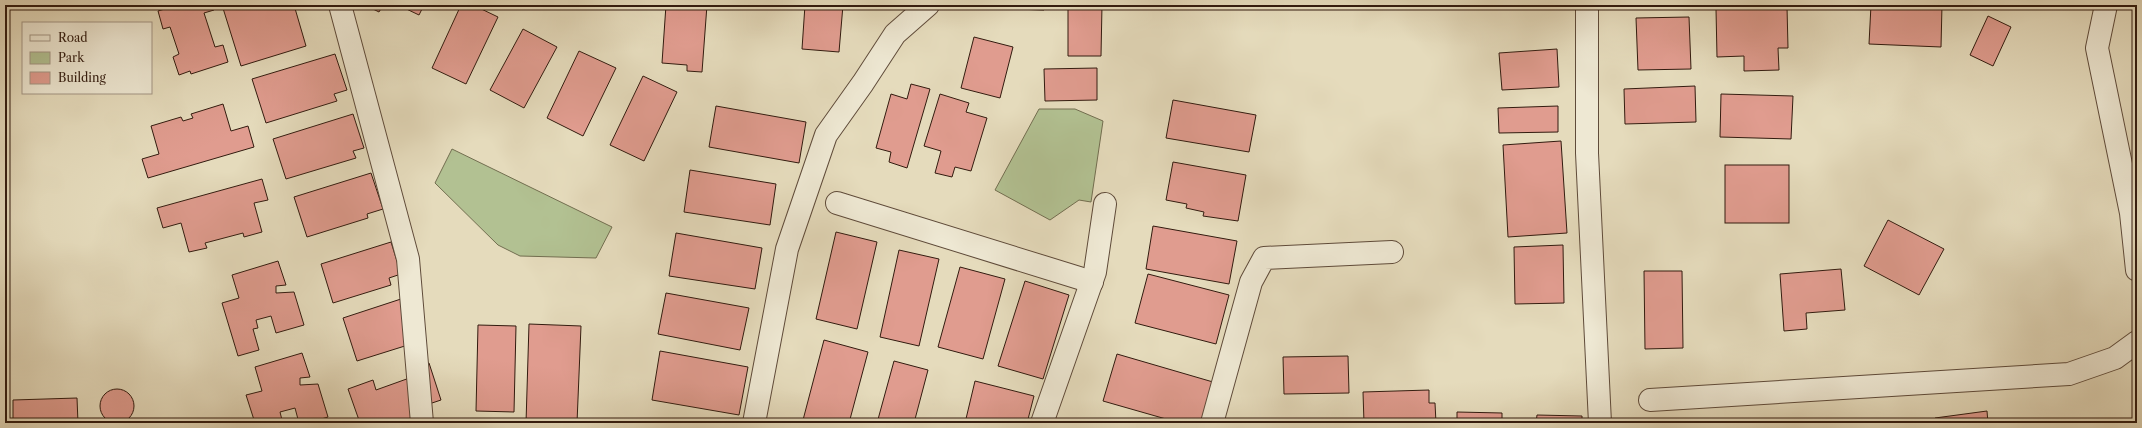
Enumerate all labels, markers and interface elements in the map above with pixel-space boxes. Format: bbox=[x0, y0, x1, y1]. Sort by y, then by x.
legend bbox=[22, 22, 152, 94]
text: Road bbox=[58, 30, 88, 45]
text: Park bbox=[58, 50, 85, 65]
text: Building bbox=[58, 70, 106, 85]

